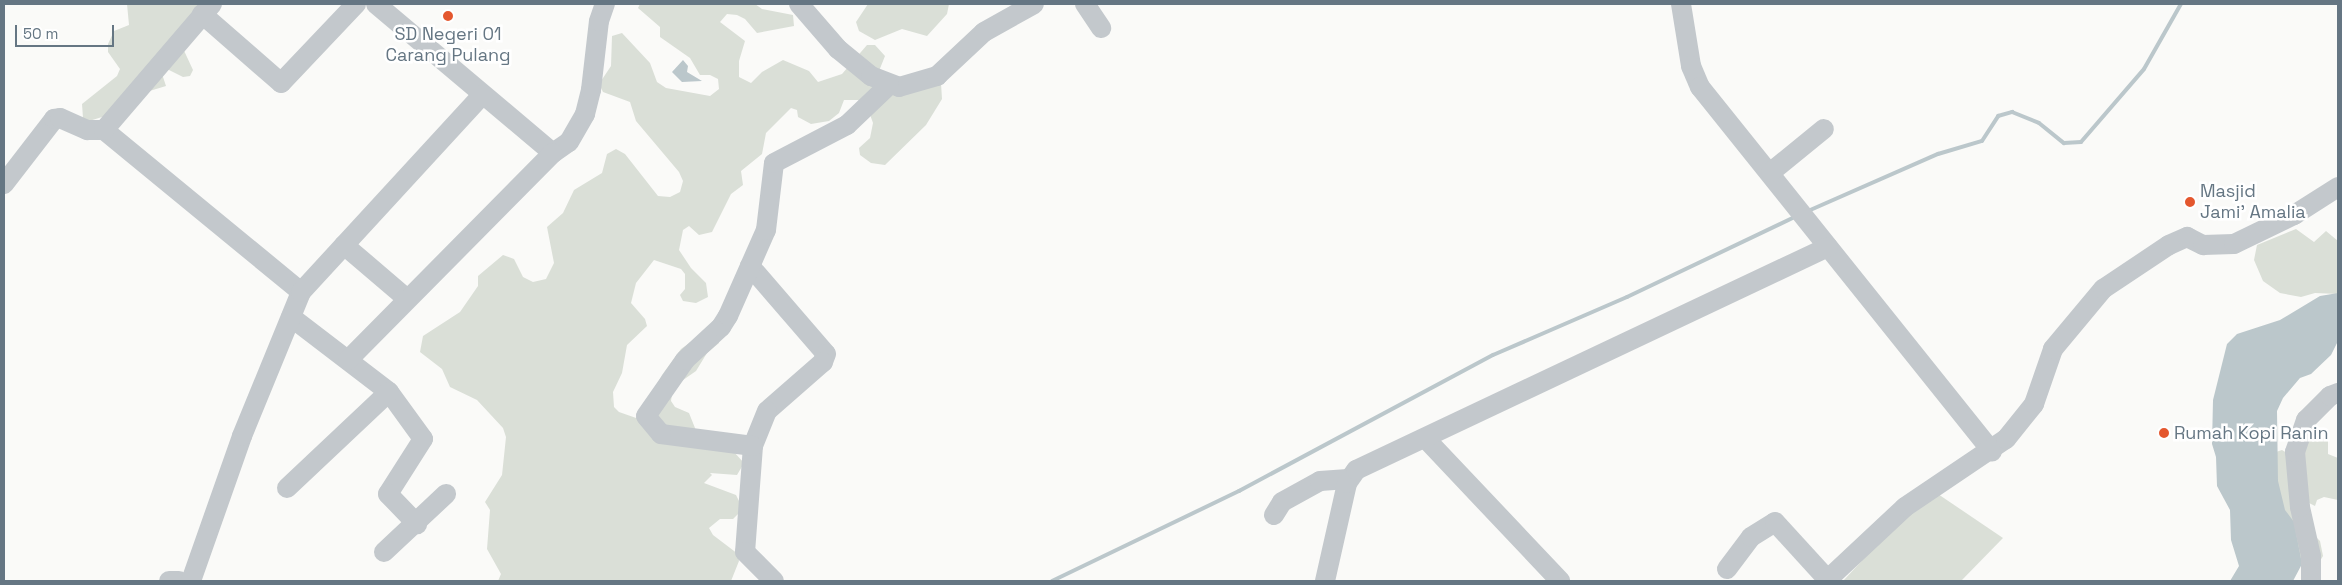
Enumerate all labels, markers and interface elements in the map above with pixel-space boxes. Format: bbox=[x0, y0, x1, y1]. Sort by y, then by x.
marker: SD Negeri 01 Carang Pulang bbox=[442, 10, 454, 22]
scale bar bbox=[18, 15, 116, 47]
text: 50 m bbox=[23, 24, 58, 43]
place label: SD Negeri 01 Carang Pulang bbox=[385, 24, 511, 66]
place label: Masjid Jami' Amalia bbox=[2200, 181, 2306, 223]
marker: Masjid Jami' Amalia bbox=[2184, 196, 2196, 208]
place label: Rumah Kopi Ranin bbox=[2174, 422, 2328, 444]
marker: Rumah Kopi Ranin bbox=[2158, 427, 2170, 439]

